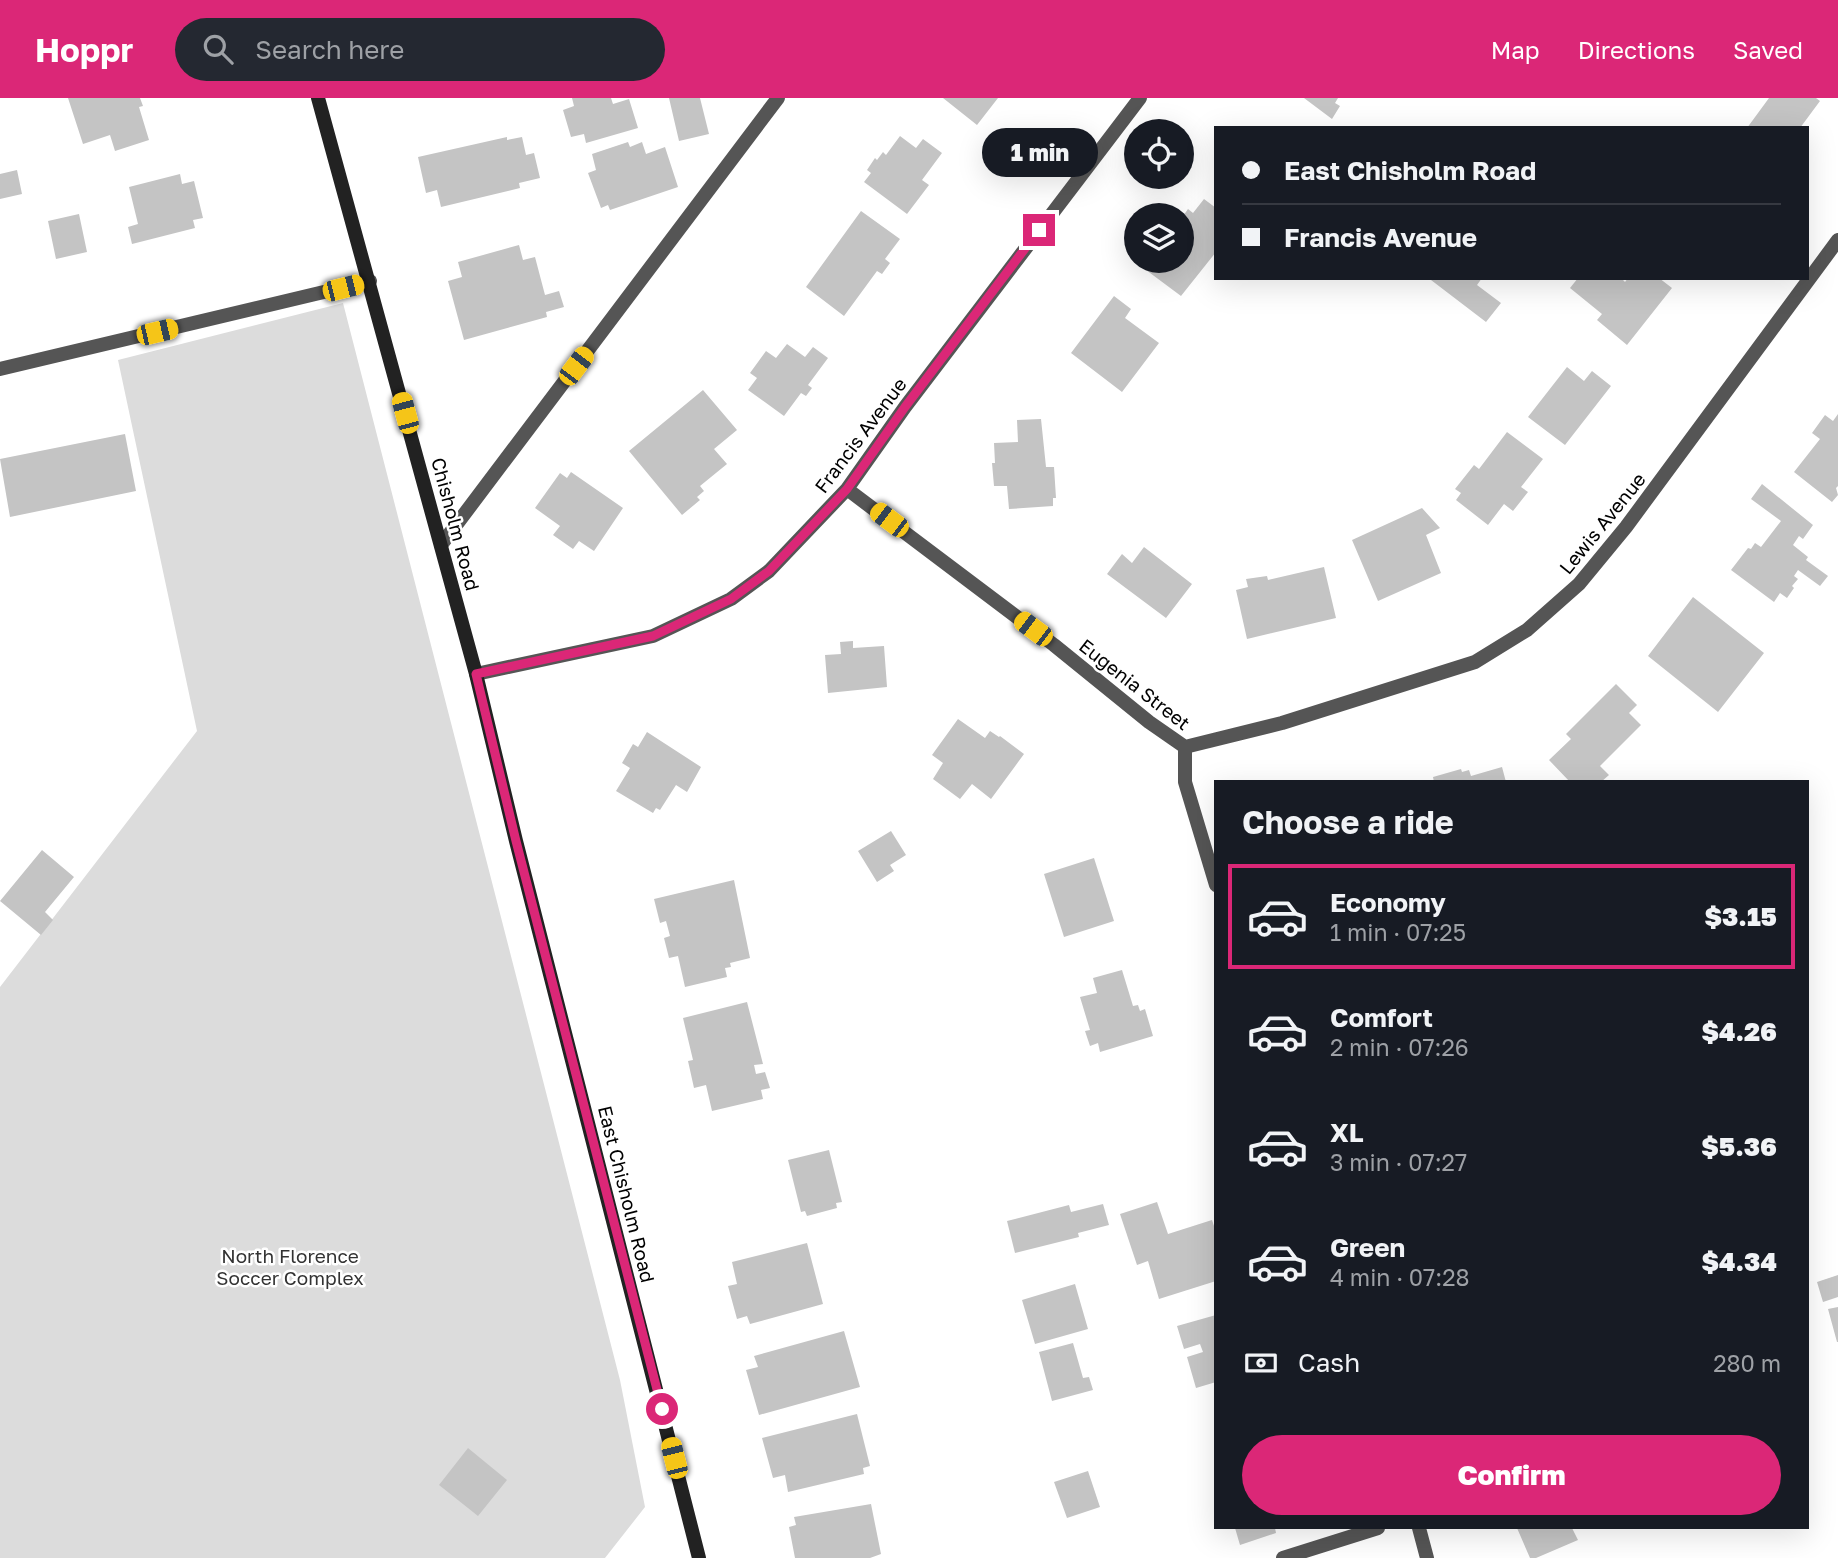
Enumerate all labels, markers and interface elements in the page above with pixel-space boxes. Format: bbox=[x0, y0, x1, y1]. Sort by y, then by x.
search box bbox=[175, 18, 665, 81]
text: Hoppr bbox=[35, 30, 133, 69]
icon: search bbox=[199, 30, 237, 68]
text: Search here bbox=[255, 34, 404, 65]
text: Map bbox=[1491, 35, 1540, 64]
text: Directions bbox=[1578, 35, 1695, 64]
text: Saved bbox=[1733, 35, 1803, 64]
map controls bbox=[1124, 119, 1194, 273]
button: locate bbox=[1124, 119, 1194, 189]
callout: 1 min bbox=[981, 129, 1097, 178]
text: 1 min bbox=[1011, 138, 1069, 166]
text: East Chisholm Road bbox=[1284, 155, 1536, 186]
button: layers bbox=[1124, 203, 1194, 273]
route end bbox=[1023, 214, 1055, 246]
text: Francis Avenue bbox=[1284, 222, 1477, 253]
car bbox=[321, 273, 366, 303]
car bbox=[135, 317, 180, 347]
car bbox=[555, 343, 598, 389]
street label: Francis Avenue bbox=[809, 373, 911, 497]
car bbox=[390, 390, 421, 436]
street label: Chisholm Road bbox=[427, 455, 485, 593]
street label: Lewis Avenue bbox=[1554, 468, 1650, 578]
car bbox=[866, 499, 913, 541]
car bbox=[1010, 608, 1057, 650]
street label: Eugenia Street bbox=[1075, 634, 1195, 734]
text: Choose a ride bbox=[1242, 803, 1454, 841]
icon: car bbox=[1246, 885, 1309, 948]
text: Economy bbox=[1330, 887, 1446, 918]
text: $3.15 bbox=[1705, 901, 1777, 932]
text: 1 min · 07:25 bbox=[1330, 918, 1466, 946]
icon: car bbox=[1246, 1000, 1309, 1063]
text: Comfort bbox=[1330, 1002, 1433, 1033]
text: $4.26 bbox=[1701, 1016, 1777, 1047]
text: 2 min · 07:26 bbox=[1330, 1033, 1469, 1061]
street label: East Chisholm Road bbox=[594, 1103, 660, 1285]
icon: car bbox=[1246, 1115, 1309, 1178]
text: XL bbox=[1330, 1117, 1364, 1148]
text: $5.36 bbox=[1701, 1131, 1777, 1162]
text: 3 min · 07:27 bbox=[1330, 1148, 1467, 1176]
icon: car bbox=[1246, 1230, 1309, 1293]
text: Green bbox=[1330, 1232, 1405, 1263]
park label: North Florence Soccer Complex bbox=[216, 1244, 364, 1289]
text: $4.34 bbox=[1702, 1246, 1777, 1277]
text: 4 min · 07:28 bbox=[1330, 1263, 1470, 1291]
icon: cash bbox=[1242, 1344, 1280, 1382]
text: Cash bbox=[1298, 1347, 1360, 1378]
text: 280 m bbox=[1713, 1349, 1781, 1377]
route start bbox=[646, 1393, 678, 1425]
car bbox=[659, 1435, 690, 1481]
button: Confirm bbox=[1242, 1435, 1781, 1515]

